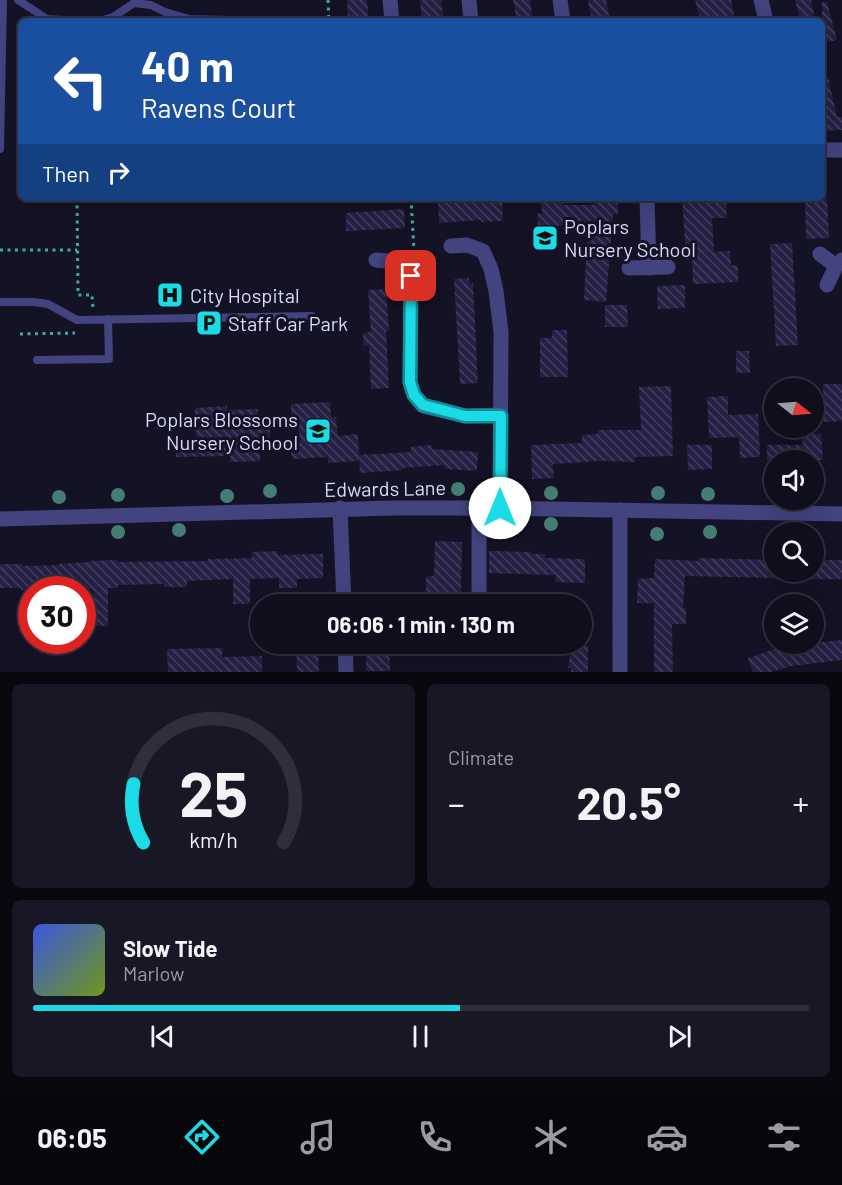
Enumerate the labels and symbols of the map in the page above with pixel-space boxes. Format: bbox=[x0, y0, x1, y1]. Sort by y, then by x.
place label: Poplars Nursery School bbox=[564, 214, 696, 261]
school or university icon: Poplars Nursery School bbox=[530, 223, 560, 253]
pin bbox=[385, 250, 436, 301]
hospital icon: City Hospital bbox=[155, 280, 185, 310]
place label: City Hospital bbox=[190, 283, 300, 307]
parking icon: Staff Car Park bbox=[194, 308, 224, 338]
place label: Staff Car Park bbox=[228, 311, 348, 335]
north arrow bbox=[764, 378, 824, 438]
place label: Poplars Blossoms Nursery School bbox=[145, 407, 298, 454]
school or university icon: Poplars Blossoms Nursery School bbox=[303, 416, 333, 446]
street label: Edwards Lane bbox=[324, 475, 446, 501]
position arrow bbox=[468, 476, 532, 540]
speed limit sign: 30 bbox=[18, 576, 96, 654]

